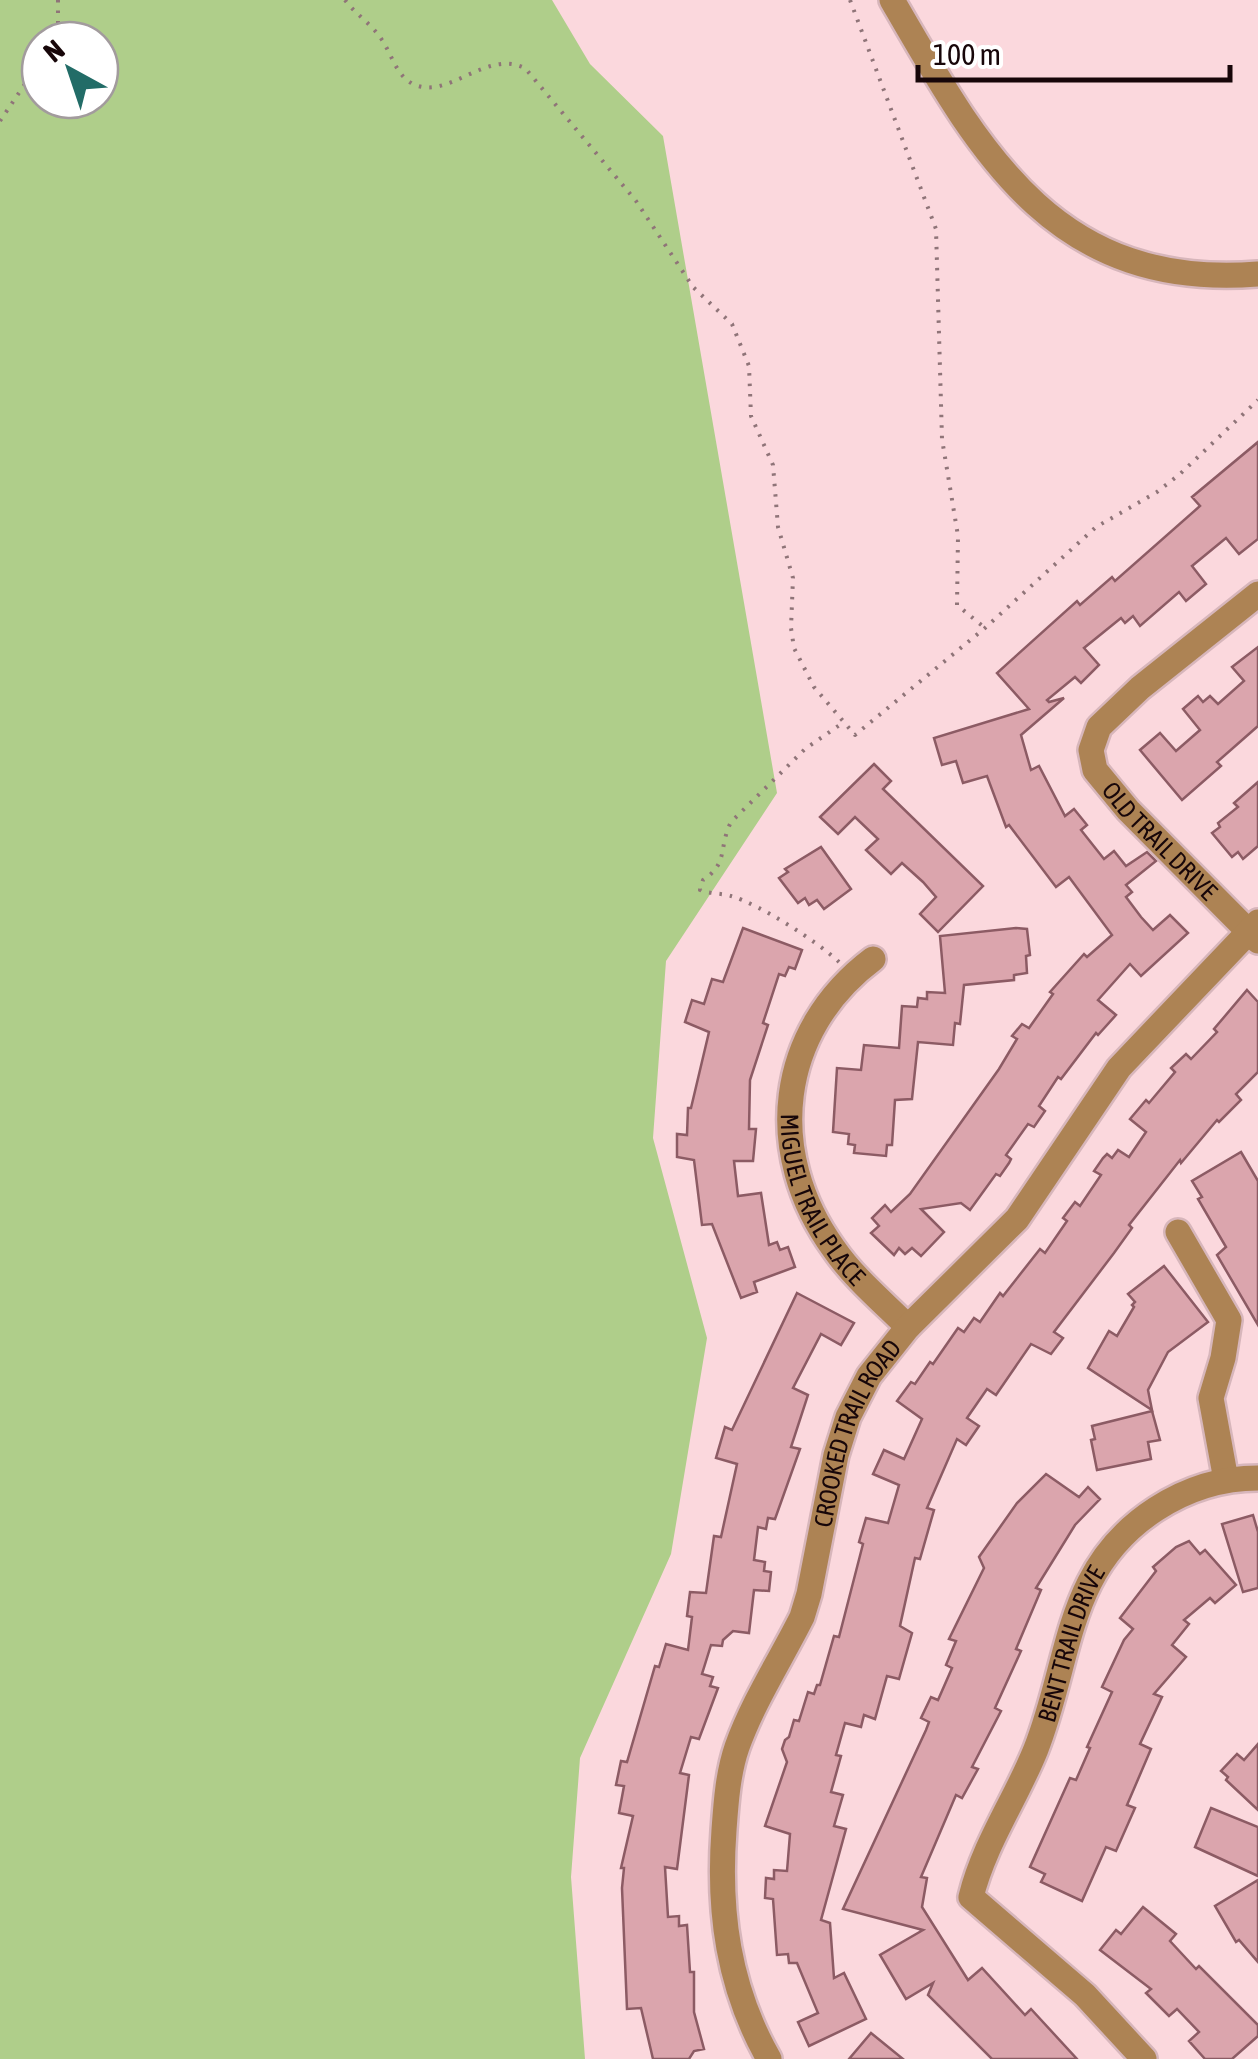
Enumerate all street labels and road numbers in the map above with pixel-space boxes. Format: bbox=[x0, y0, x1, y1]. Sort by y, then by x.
street label: OLD TRAIL DRIVE bbox=[1097, 776, 1223, 906]
street label: MIGUEL TRAIL PLACE bbox=[776, 1114, 871, 1291]
street label: CROOKED TRAIL ROAD bbox=[808, 1334, 906, 1529]
street label: BENT TRAIL DRIVE bbox=[1032, 1560, 1110, 1725]

